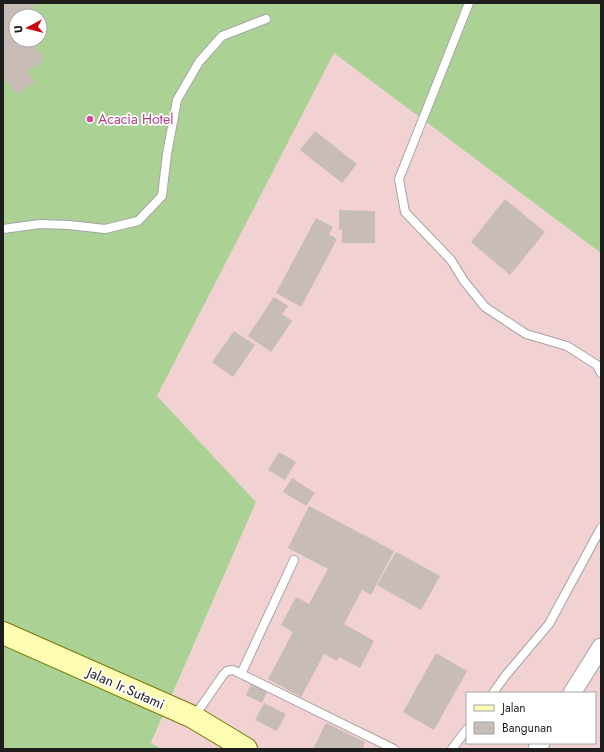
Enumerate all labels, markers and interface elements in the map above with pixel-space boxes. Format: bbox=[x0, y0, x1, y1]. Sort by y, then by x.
north arrow bbox=[8, 8, 48, 48]
text: U bbox=[10, 24, 26, 34]
place label: Acacia Hotel bbox=[98, 109, 173, 129]
marker: Acacia Hotel bbox=[85, 114, 95, 124]
street label: Jalan Ir.Sutami bbox=[82, 661, 168, 714]
legend bbox=[466, 692, 596, 744]
text: Jalan bbox=[500, 699, 525, 717]
text: Bangunan bbox=[502, 719, 552, 737]

